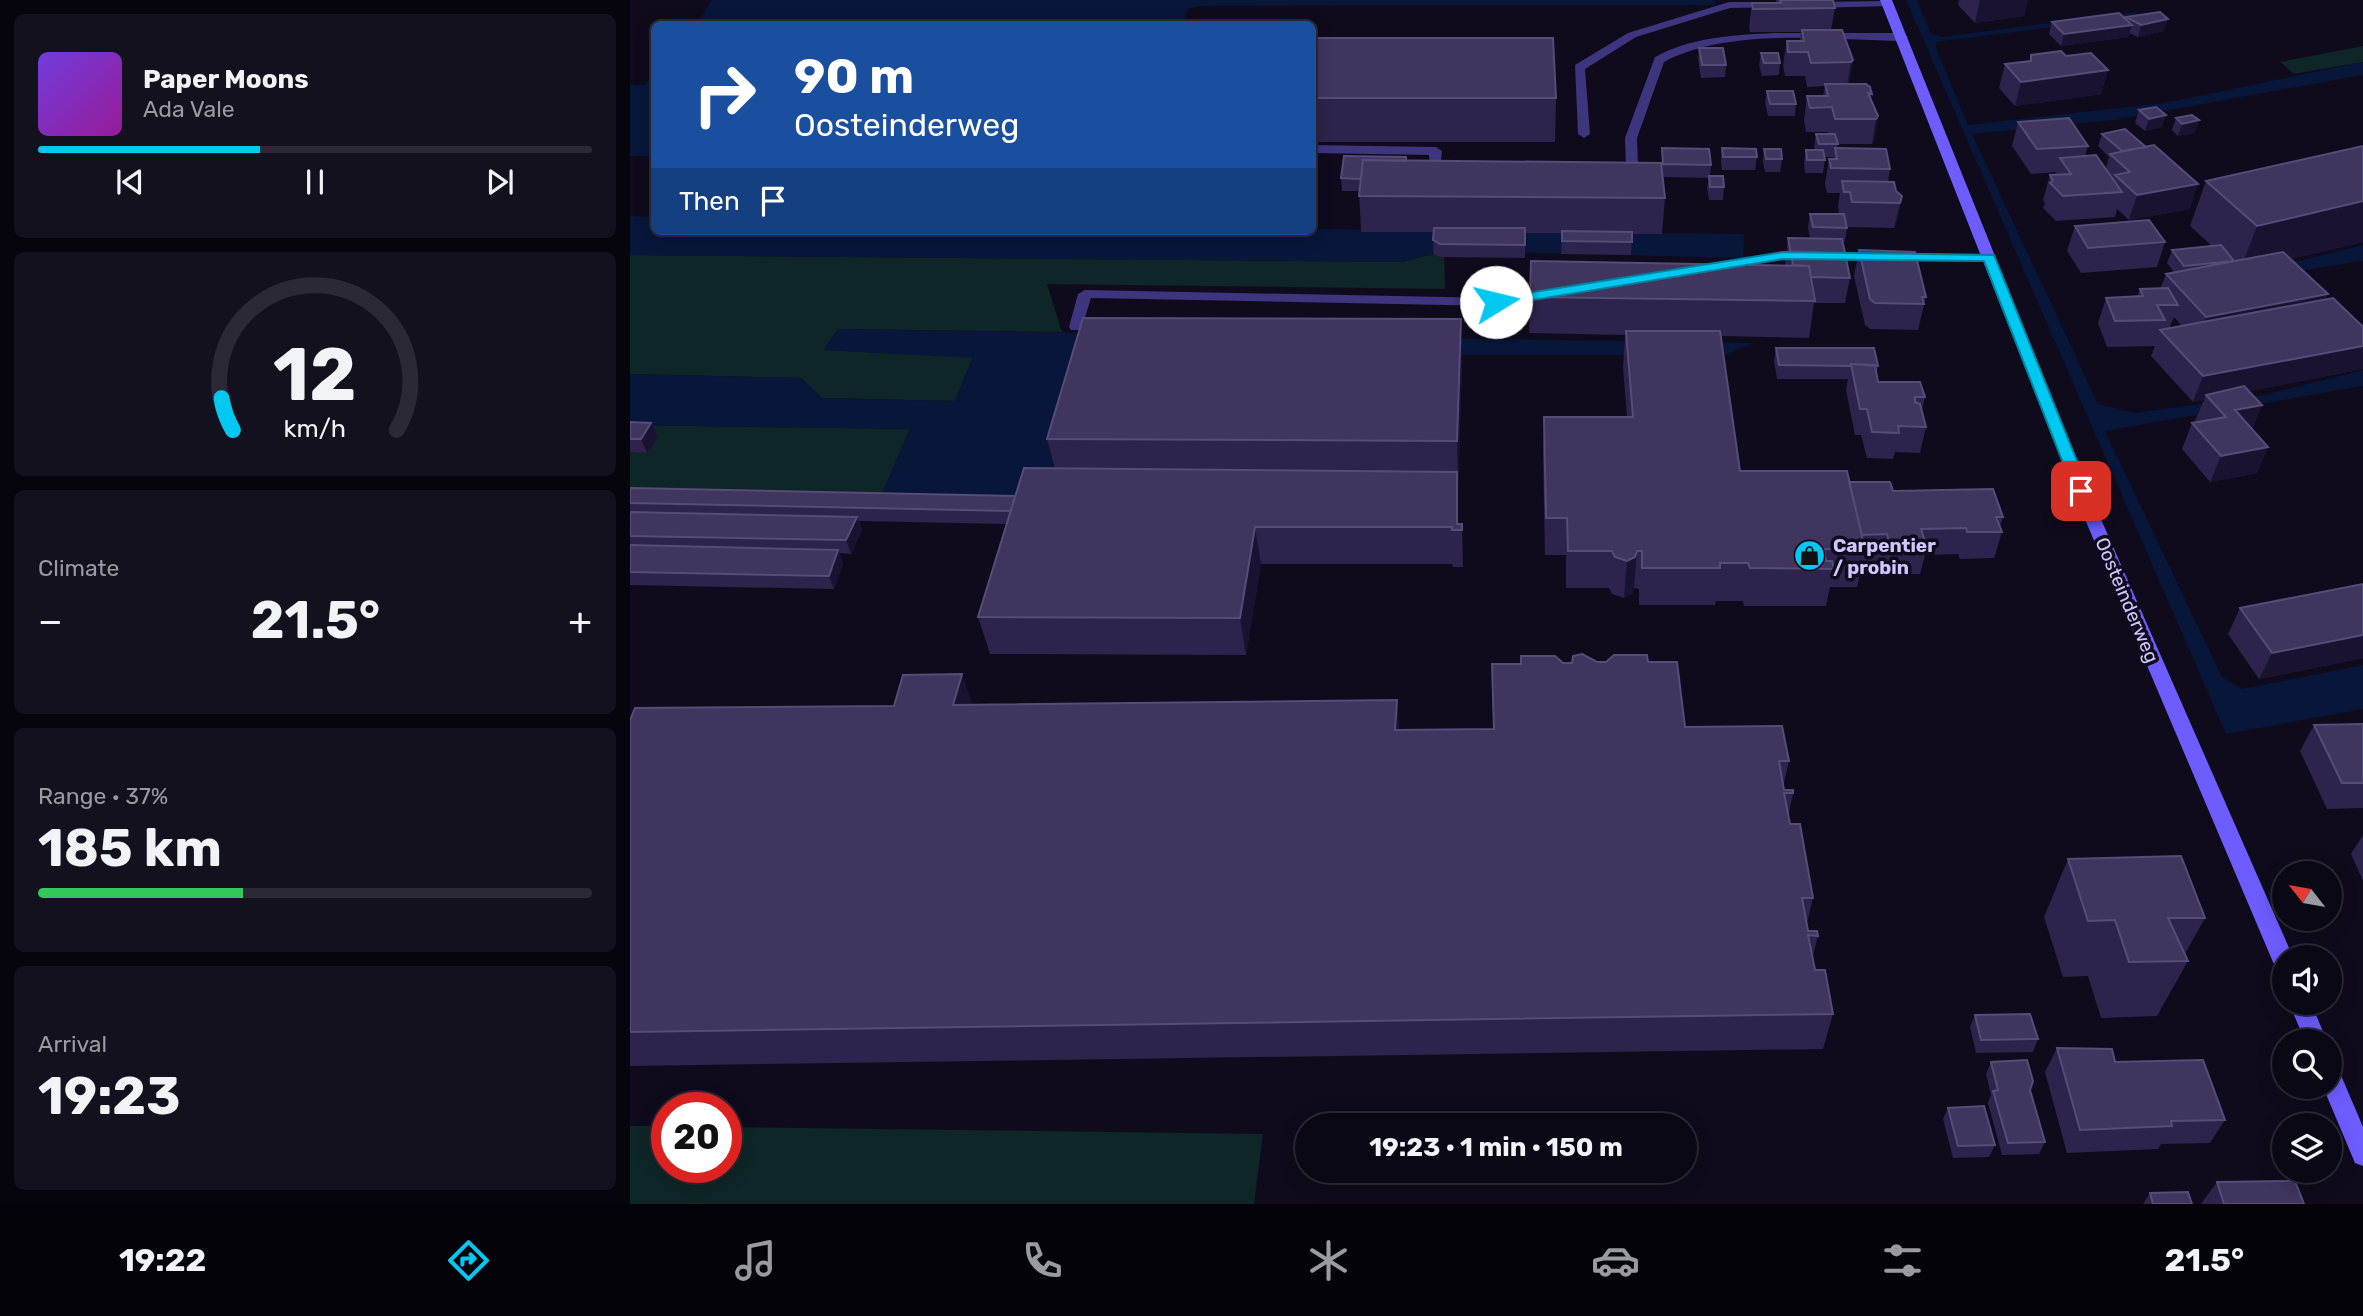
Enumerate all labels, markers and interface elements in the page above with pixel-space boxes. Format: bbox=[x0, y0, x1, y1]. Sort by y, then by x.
text: 90 m bbox=[794, 47, 914, 105]
icon: right bbox=[679, 49, 770, 140]
text: Paper Moons bbox=[143, 64, 309, 95]
text: Ada Vale bbox=[143, 95, 235, 123]
text: Oosteinderweg bbox=[794, 106, 1019, 144]
icon: previous bbox=[111, 163, 149, 201]
icon: pause bbox=[296, 163, 334, 201]
icon: next bbox=[481, 163, 519, 201]
icon: arrive bbox=[754, 182, 792, 220]
text: Then bbox=[679, 186, 740, 217]
position arrow bbox=[1459, 265, 1533, 339]
text: 12 bbox=[273, 332, 357, 418]
text: km/h bbox=[284, 414, 346, 443]
pin bbox=[2051, 461, 2111, 521]
icon: arrive bbox=[2062, 472, 2100, 510]
place label: Carpentier / probin bbox=[1833, 534, 1936, 579]
street label: Oosteinderweg bbox=[2090, 534, 2164, 666]
shop icon: Carpentier / probin bbox=[1793, 539, 1827, 573]
text: Climate bbox=[38, 554, 119, 582]
text: 21.5° bbox=[251, 589, 380, 651]
text: − bbox=[38, 598, 63, 644]
text: + bbox=[568, 598, 592, 644]
text: Range · 37% bbox=[38, 782, 168, 810]
text: 185 km bbox=[38, 817, 222, 879]
north arrow bbox=[2272, 861, 2342, 931]
map controls bbox=[2272, 861, 2342, 1183]
button: sound bbox=[2272, 945, 2342, 1015]
button: search bbox=[2272, 1029, 2342, 1099]
text: Arrival bbox=[38, 1030, 107, 1058]
text: 19:23 bbox=[38, 1065, 180, 1127]
speed limit sign: 20 bbox=[651, 1092, 742, 1183]
button: layers bbox=[2272, 1113, 2342, 1183]
text: 19:23 · 1 min · 150 m bbox=[1369, 1132, 1623, 1163]
icon: directions bbox=[444, 1236, 493, 1285]
icon: music bbox=[731, 1236, 780, 1285]
icon: phone bbox=[1018, 1236, 1067, 1285]
icon: climate bbox=[1304, 1236, 1353, 1285]
icon: car bbox=[1591, 1236, 1640, 1285]
icon: filters bbox=[1878, 1236, 1927, 1285]
text: 19:22 bbox=[119, 1241, 206, 1279]
text: 21.5° bbox=[2165, 1241, 2244, 1279]

